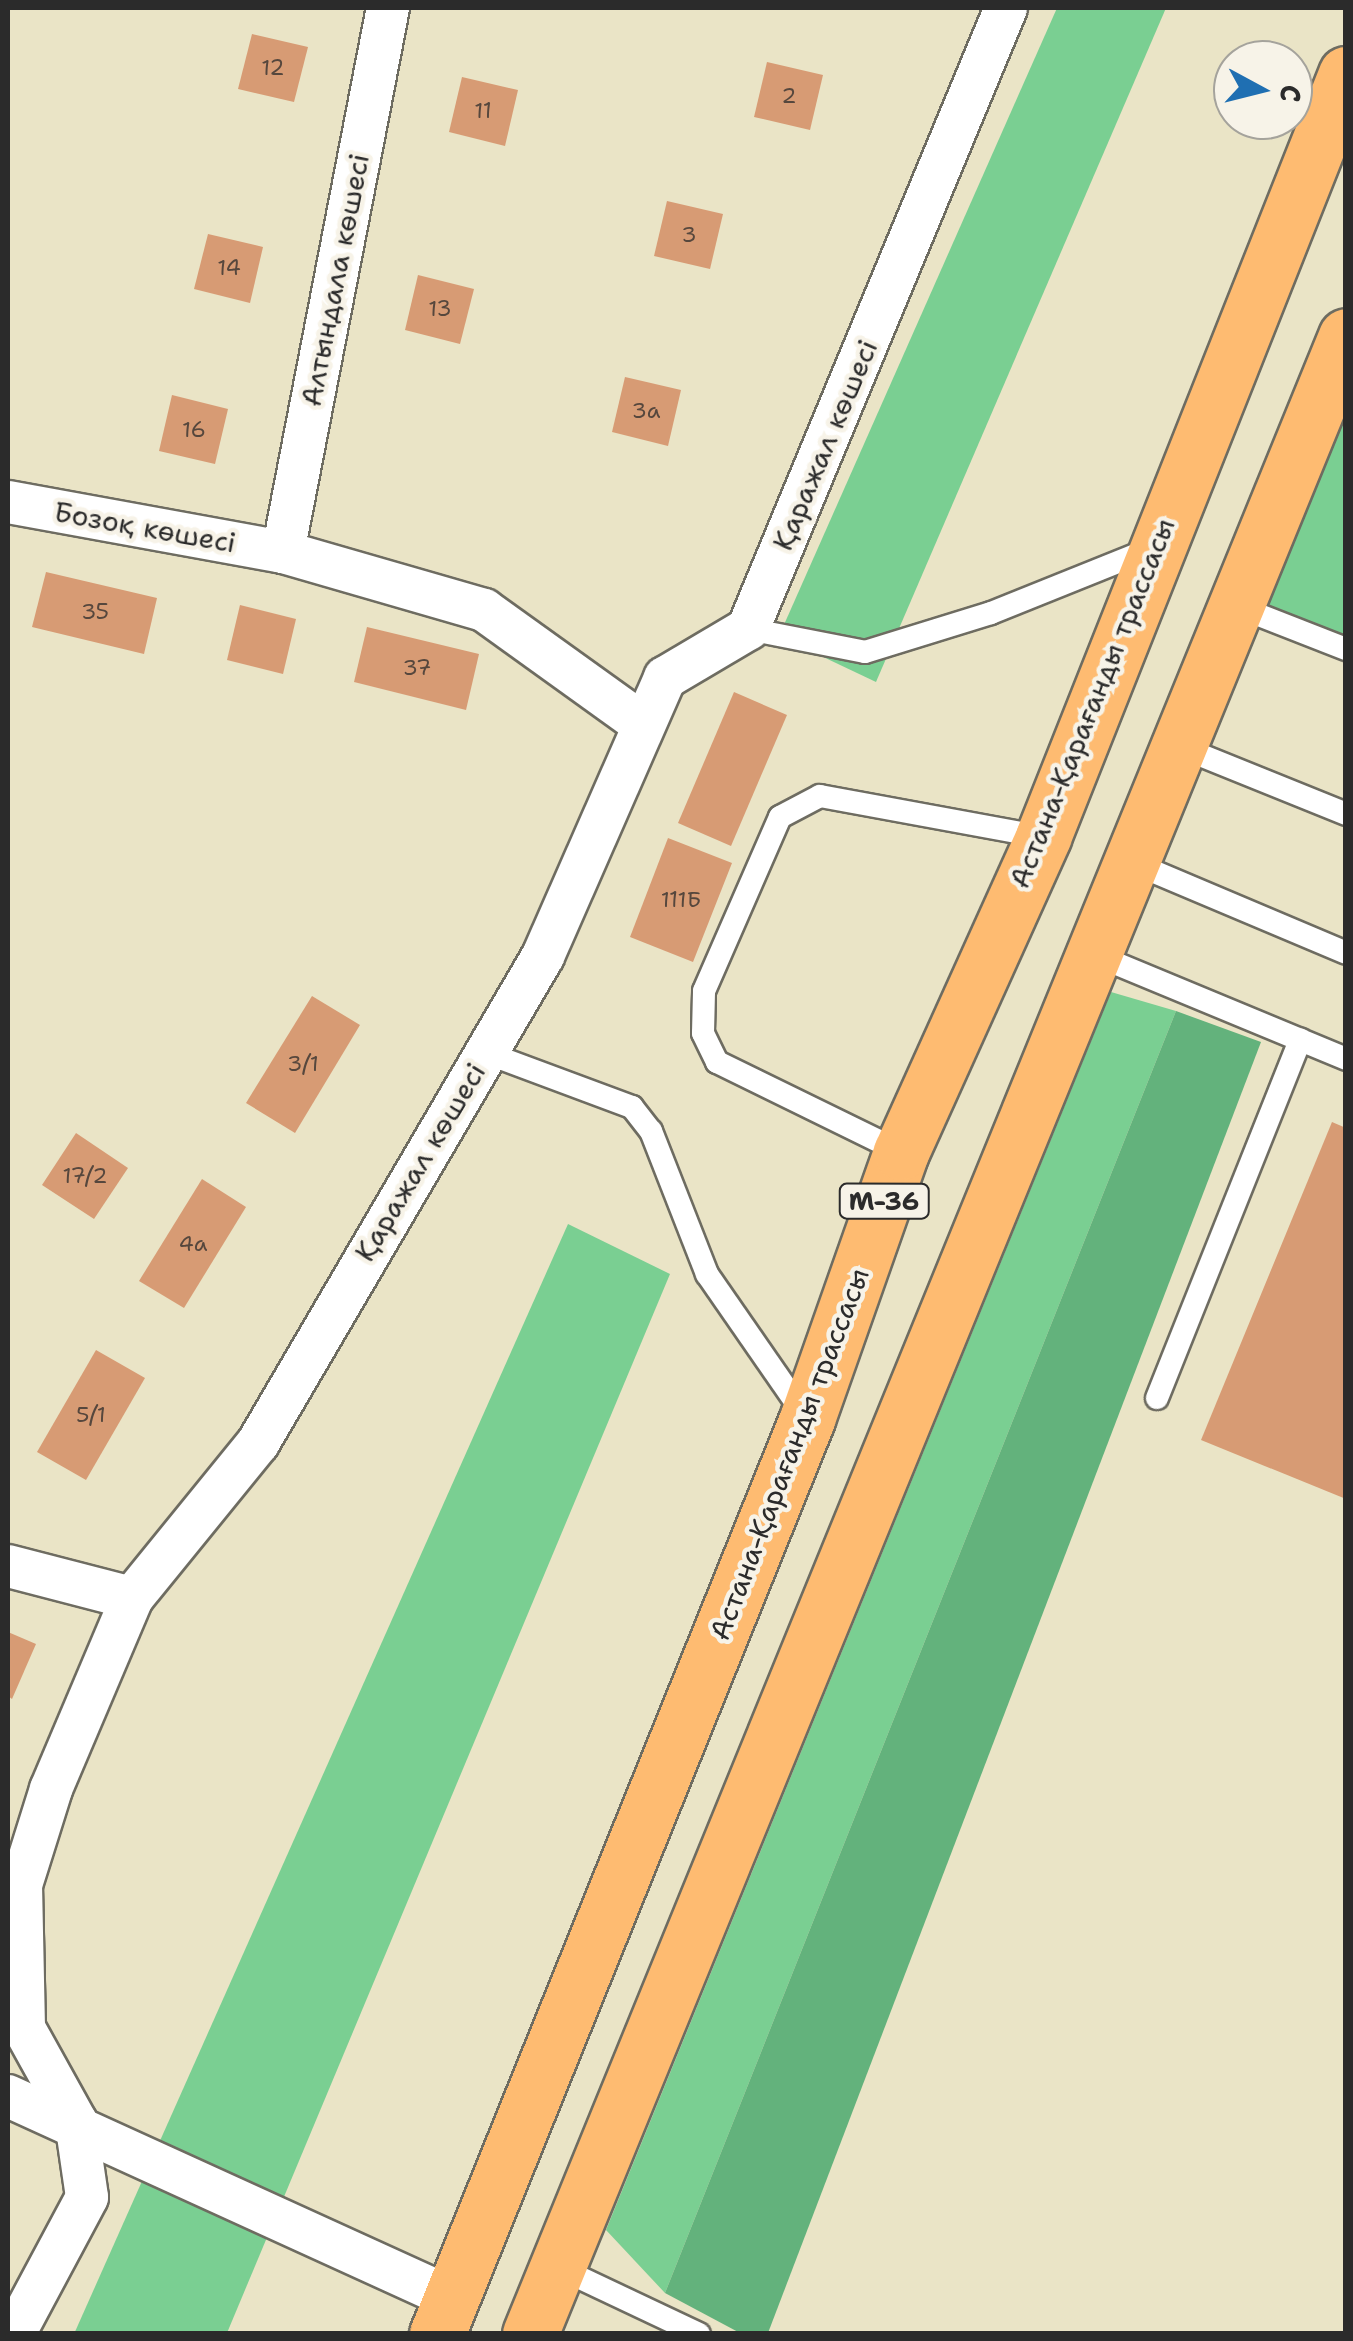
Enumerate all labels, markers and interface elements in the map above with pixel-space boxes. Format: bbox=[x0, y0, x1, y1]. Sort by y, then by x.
north arrow bbox=[1213, 40, 1313, 140]
house number: 12 bbox=[261, 55, 285, 81]
house number: 2 bbox=[781, 83, 797, 109]
text: С bbox=[1271, 83, 1311, 104]
house number: 11 bbox=[474, 98, 492, 124]
street label: Алтындала көшесі bbox=[294, 151, 376, 409]
house number: 3 bbox=[681, 222, 697, 248]
house number: 14 bbox=[217, 255, 241, 281]
house number: 13 bbox=[428, 296, 452, 322]
street label: Қаражал көшесі bbox=[766, 335, 884, 555]
house number: 3а bbox=[631, 398, 661, 424]
house number: 16 bbox=[182, 417, 206, 443]
street label: Бозоқ көшесі bbox=[51, 494, 239, 560]
street label: Астана-Қарағанды трассасы bbox=[1002, 513, 1182, 893]
house number: 35 bbox=[81, 599, 109, 625]
house number: 37 bbox=[403, 655, 431, 681]
house number: 111Б bbox=[661, 887, 701, 913]
house number: 3/1 bbox=[287, 1051, 319, 1077]
street label: Қаражал көшесі bbox=[348, 1057, 492, 1267]
house number: 17/2 bbox=[62, 1163, 108, 1189]
road number: M-36 bbox=[836, 1181, 932, 1221]
house number: 4а bbox=[178, 1231, 208, 1257]
street label: Астана-Қарағанды трассасы bbox=[702, 1263, 876, 1645]
house number: 5/1 bbox=[76, 1402, 106, 1428]

